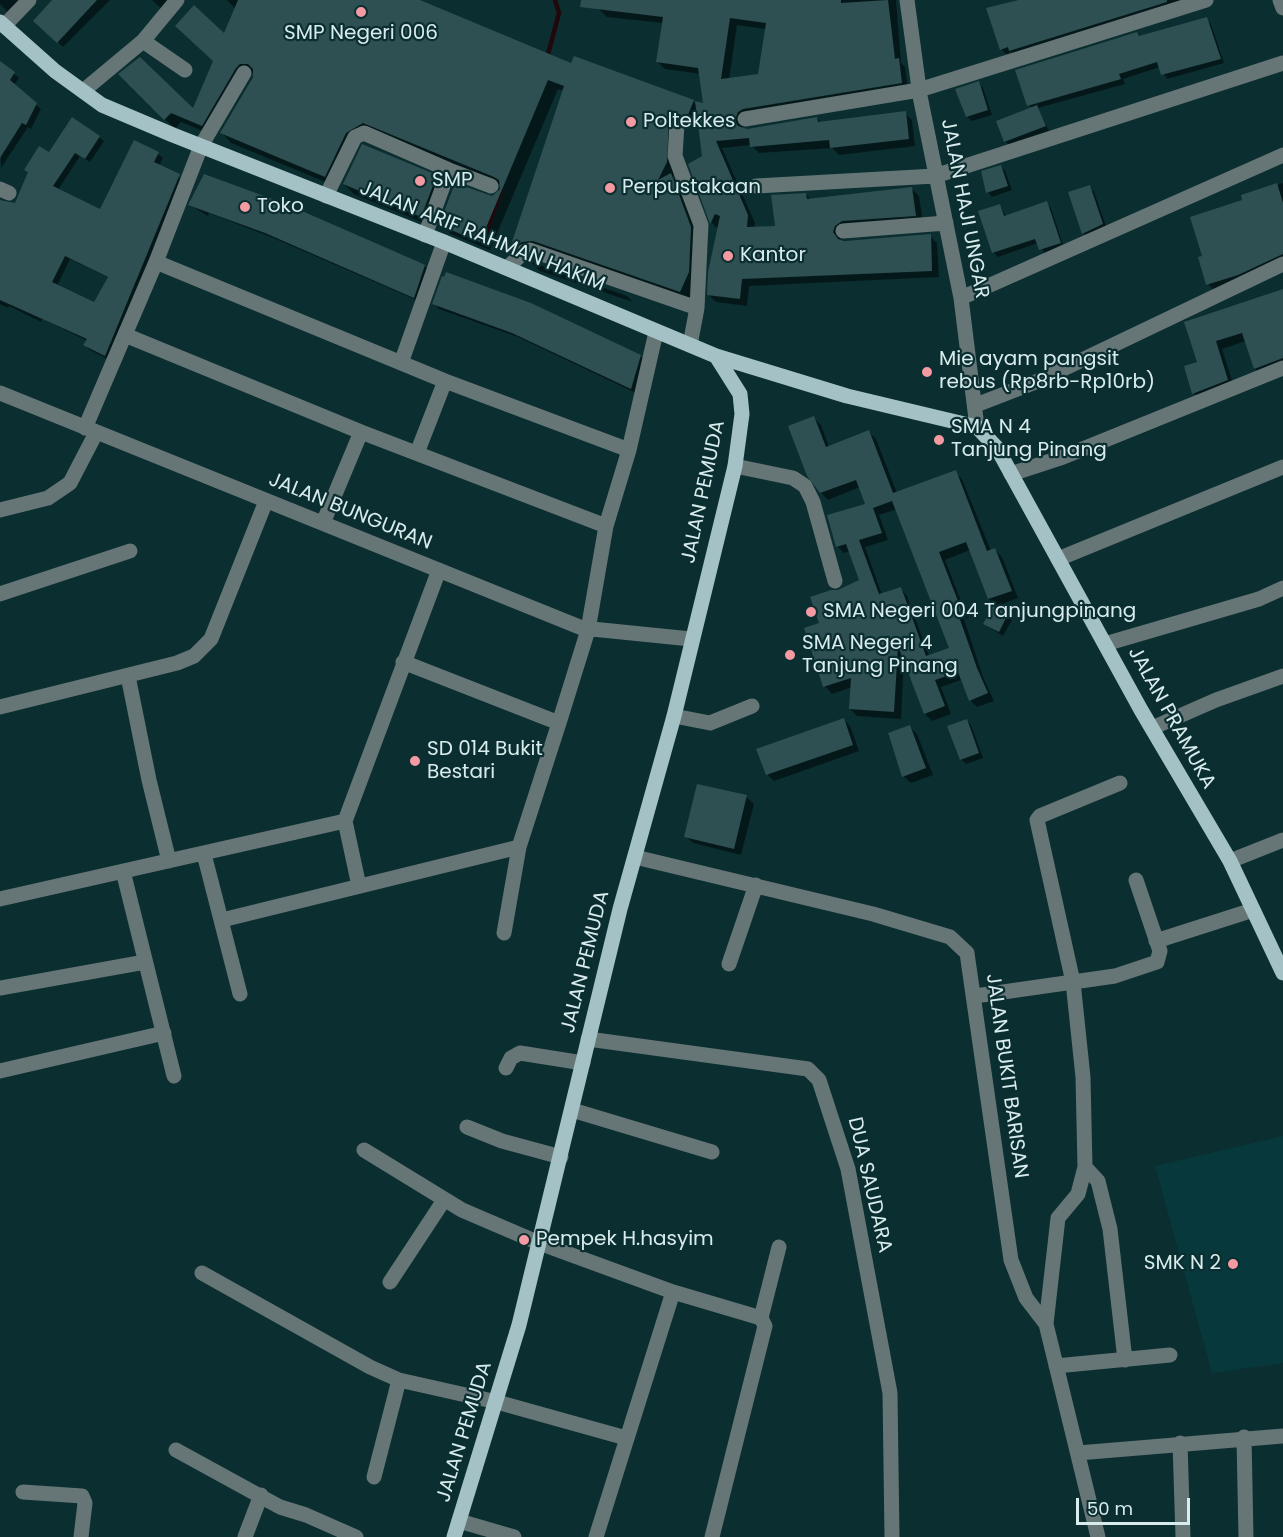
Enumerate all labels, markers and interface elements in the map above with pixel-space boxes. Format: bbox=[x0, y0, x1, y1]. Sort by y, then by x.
marker: SMP Negeri 006 bbox=[354, 5, 368, 19]
place label: SMP Negeri 006 bbox=[284, 22, 438, 46]
place label: Poltekkes bbox=[643, 110, 735, 134]
marker: Poltekkes bbox=[624, 115, 638, 129]
street label: JALAN HAJI UNGAR bbox=[935, 117, 993, 301]
place label: SMP bbox=[432, 169, 473, 193]
marker: SMP bbox=[413, 174, 427, 188]
place label: Perpustakaan bbox=[622, 176, 761, 200]
street label: JALAN ARIF RAHMAN HAKIM bbox=[356, 177, 608, 297]
marker: Perpustakaan bbox=[603, 181, 617, 195]
place label: Toko bbox=[257, 195, 304, 219]
marker: Toko bbox=[238, 200, 252, 214]
place label: Kantor bbox=[740, 244, 806, 268]
marker: Kantor bbox=[721, 249, 735, 263]
place label: Mie ayam pangsit rebus (Rp8rb-Rp10rb) bbox=[939, 348, 1155, 395]
marker: Mie ayam pangsit rebus (Rp8rb-Rp10rb) bbox=[920, 365, 934, 379]
place label: SMA N 4 Tanjung Pinang bbox=[951, 416, 1107, 463]
street label: JALAN PEMUDA bbox=[677, 418, 731, 566]
marker: SMA N 4 Tanjung Pinang bbox=[932, 433, 946, 447]
street label: JALAN BUNGURAN bbox=[265, 468, 435, 556]
place label: SMA Negeri 004 Tanjungpinang bbox=[823, 600, 1136, 624]
marker: SMA Negeri 004 Tanjungpinang bbox=[804, 605, 818, 619]
place label: SMA Negeri 4 Tanjung Pinang bbox=[802, 632, 958, 679]
street label: JALAN PRAMUKA bbox=[1122, 643, 1220, 793]
marker: SMA Negeri 4 Tanjung Pinang bbox=[783, 648, 797, 662]
place label: SD 014 Bukit Bestari bbox=[427, 738, 543, 785]
marker: SD 014 Bukit Bestari bbox=[408, 754, 422, 768]
street label: JALAN PEMUDA bbox=[557, 888, 615, 1036]
street label: JALAN BUKIT BARISAN bbox=[980, 972, 1032, 1180]
street label: DUA SAUDARA bbox=[842, 1115, 896, 1255]
place label: Pempek H.hasyim bbox=[536, 1228, 714, 1252]
marker: Pempek H.hasyim bbox=[517, 1233, 531, 1247]
place label: SMK N 2 bbox=[1144, 1252, 1221, 1276]
marker: SMK N 2 bbox=[1226, 1257, 1240, 1271]
street label: JALAN PEMUDA bbox=[432, 1359, 498, 1505]
scale bar bbox=[1079, 1486, 1193, 1524]
text: 50 m bbox=[1087, 1496, 1133, 1521]

